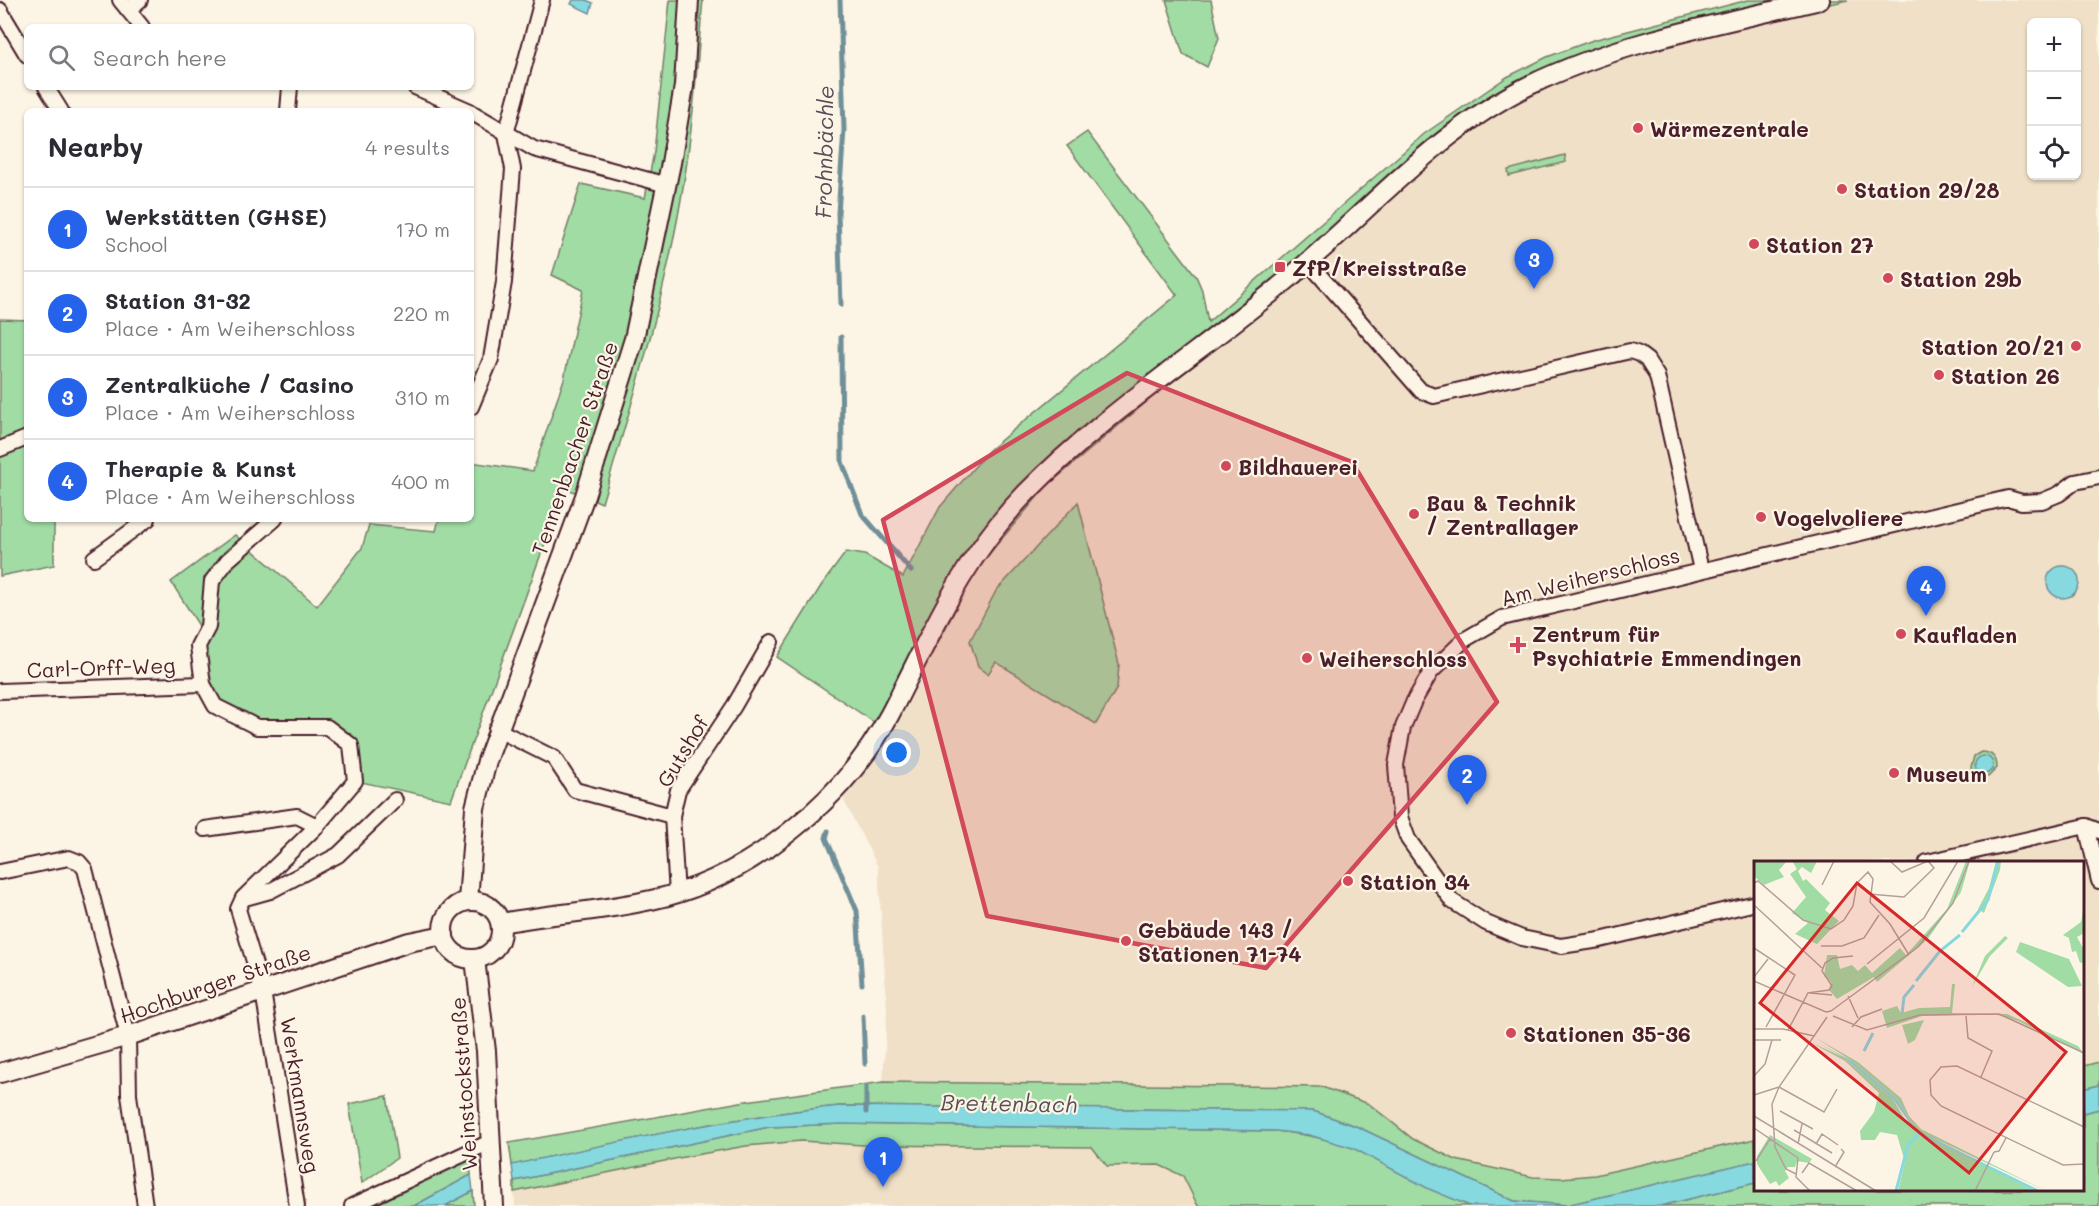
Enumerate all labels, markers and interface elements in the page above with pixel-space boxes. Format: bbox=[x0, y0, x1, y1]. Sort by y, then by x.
map controls bbox=[2027, 18, 2081, 180]
button: + bbox=[2027, 18, 2081, 72]
search box bbox=[24, 24, 474, 90]
icon: search bbox=[45, 41, 78, 74]
text: Search here bbox=[93, 43, 227, 72]
button: − bbox=[2027, 72, 2081, 126]
water label: Frohnbächle bbox=[808, 85, 840, 219]
place label: Wärmezentrale bbox=[1650, 115, 1809, 142]
marker: Wärmezentrale bbox=[1631, 121, 1645, 135]
button: locate bbox=[2027, 126, 2081, 180]
text: Nearby bbox=[48, 130, 143, 164]
text: 4 results bbox=[365, 134, 450, 160]
place label: Station 29/28 bbox=[1854, 176, 2000, 203]
marker: Station 29/28 bbox=[1835, 182, 1849, 196]
text: Werkstätten (GHSE) bbox=[105, 202, 327, 231]
text: 1 bbox=[63, 216, 72, 242]
text: 170 m bbox=[395, 216, 450, 242]
text: School bbox=[105, 231, 168, 257]
place label: Station 27 bbox=[1766, 231, 1874, 258]
marker: Station 27 bbox=[1747, 237, 1761, 251]
pin: 3 bbox=[1514, 240, 1553, 289]
place label: ZfP/Kreisstraße bbox=[1292, 254, 1467, 281]
marker: ZfP/Kreisstraße bbox=[1273, 260, 1287, 274]
place label: Station 29b bbox=[1900, 265, 2022, 292]
marker: Station 29b bbox=[1881, 271, 1895, 285]
text: Station 31-32 bbox=[105, 286, 251, 315]
text: 2 bbox=[62, 300, 73, 326]
text: 220 m bbox=[393, 300, 450, 326]
text: Place · Am Weiherschloss bbox=[105, 315, 355, 341]
place label: Station 20/21 bbox=[1921, 333, 2064, 360]
street label: Tennenbacher Straße bbox=[525, 337, 623, 559]
marker: Station 20/21 bbox=[2069, 339, 2083, 353]
place label: Station 26 bbox=[1951, 362, 2060, 389]
marker: Station 26 bbox=[1932, 368, 1946, 382]
text: Zentralküche / Casino bbox=[105, 370, 354, 399]
text: 3 bbox=[62, 384, 74, 410]
text: 310 m bbox=[395, 384, 450, 410]
text: Place · Am Weiherschloss bbox=[105, 399, 355, 425]
place label: Bildhauerei bbox=[1238, 453, 1358, 480]
text: Therapie & Kunst bbox=[105, 454, 296, 483]
marker: Bildhauerei bbox=[1219, 459, 1233, 473]
text: 4 bbox=[61, 468, 74, 494]
text: 400 m bbox=[391, 468, 450, 494]
text: Place · Am Weiherschloss bbox=[105, 483, 355, 509]
place label: Bau & Technik / Zentrallager bbox=[1426, 489, 1579, 540]
place label: Vogelvoliere bbox=[1773, 504, 1903, 531]
marker: Bau & Technik / Zentrallager bbox=[1407, 507, 1421, 521]
marker: Vogelvoliere bbox=[1754, 510, 1768, 524]
street label: Am Weiherschloss bbox=[1498, 541, 1682, 611]
pin: 4 bbox=[1906, 566, 1946, 616]
place label: Zentrum für Psychiatrie Emmendingen bbox=[1532, 620, 1801, 672]
place label: Kaufladen bbox=[1913, 621, 2017, 648]
marker: Kaufladen bbox=[1894, 627, 1908, 641]
marker: Zentrum für Psychiatrie Emmendingen bbox=[1509, 636, 1527, 654]
place label: Weiherschloss bbox=[1319, 645, 1467, 672]
street label: Carl-Orff-Weg bbox=[26, 651, 176, 683]
marker: Weiherschloss bbox=[1300, 651, 1314, 665]
street label: Gutshof bbox=[650, 709, 714, 792]
your location bbox=[882, 738, 911, 767]
pin: 2 bbox=[1448, 756, 1486, 805]
place label: Museum bbox=[1906, 760, 1987, 787]
marker: Museum bbox=[1887, 766, 1901, 780]
inset map bbox=[1754, 861, 2084, 1191]
place label: Station 34 bbox=[1360, 868, 1470, 895]
marker: Station 34 bbox=[1341, 874, 1355, 888]
place label: Gebäude 143 / Stationen 71-74 bbox=[1138, 916, 1302, 967]
marker: Gebäude 143 / Stationen 71-74 bbox=[1119, 934, 1133, 948]
street label: Hochburger Straße bbox=[116, 938, 314, 1028]
street label: Weinstockstraße bbox=[443, 996, 483, 1172]
street label: Werkmannsweg bbox=[275, 1015, 327, 1175]
place label: Stationen 35-36 bbox=[1523, 1020, 1691, 1047]
marker: Stationen 35-36 bbox=[1504, 1026, 1518, 1040]
water label: Brettenbach bbox=[940, 1087, 1078, 1119]
pin: 1 bbox=[864, 1138, 902, 1187]

